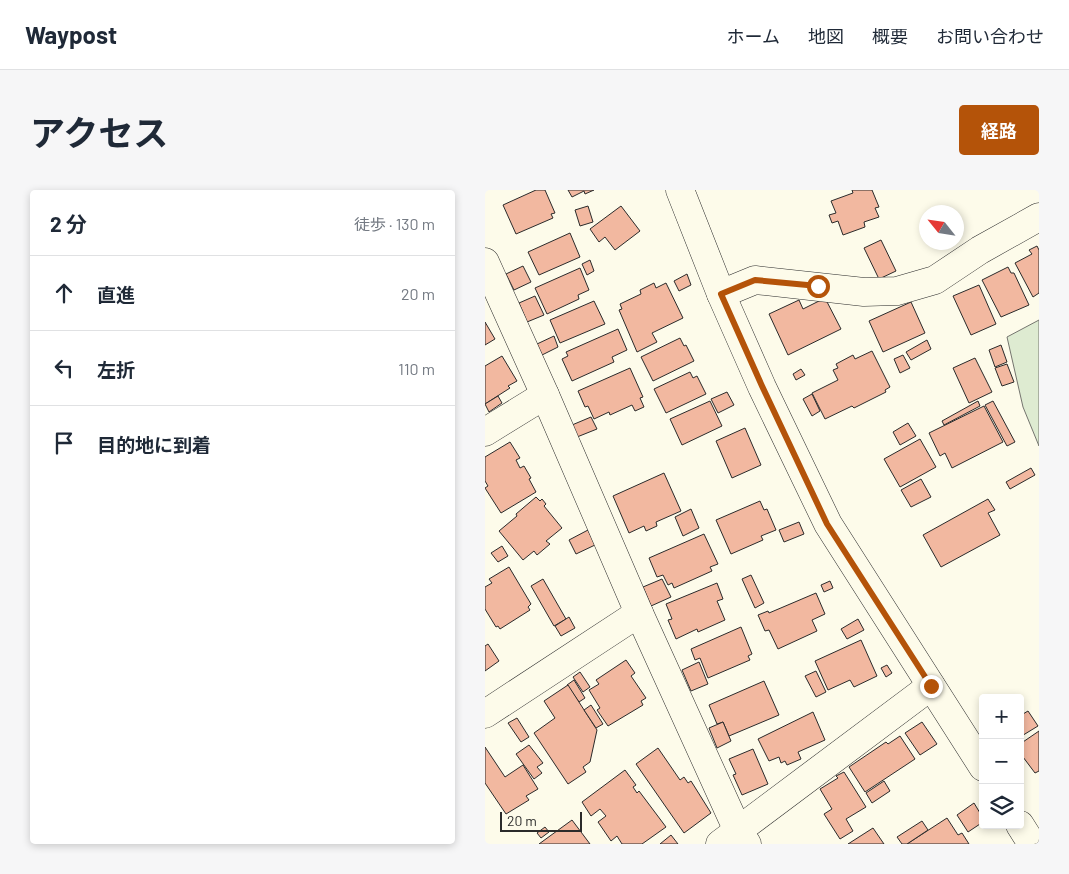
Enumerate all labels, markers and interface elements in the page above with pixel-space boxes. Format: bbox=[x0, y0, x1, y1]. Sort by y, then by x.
text: Waypost bbox=[25, 20, 117, 49]
text: ホーム bbox=[727, 25, 780, 47]
text: 地図 bbox=[808, 25, 844, 47]
text: 概要 bbox=[872, 25, 908, 47]
text: お問い合わせ bbox=[936, 25, 1044, 47]
button: 経路 bbox=[959, 105, 1039, 155]
text: アクセス bbox=[30, 111, 168, 153]
north arrow bbox=[919, 205, 964, 250]
text: 2 分 bbox=[50, 211, 87, 236]
text: 徒歩 · 130 m bbox=[354, 214, 435, 233]
route start bbox=[807, 275, 830, 298]
icon: ahead bbox=[50, 279, 78, 307]
text: 直進 bbox=[97, 283, 135, 306]
text: 20 m bbox=[401, 284, 435, 303]
icon: left bbox=[50, 354, 78, 382]
text: 左折 bbox=[97, 358, 135, 381]
text: 110 m bbox=[398, 359, 435, 378]
icon: arrive bbox=[50, 429, 78, 457]
text: 目的地に到着 bbox=[97, 433, 211, 456]
route end bbox=[920, 675, 943, 698]
map controls bbox=[979, 694, 1024, 829]
button: + bbox=[979, 694, 1024, 739]
button: − bbox=[979, 739, 1024, 784]
button: layers bbox=[979, 784, 1024, 829]
scale bar bbox=[500, 809, 583, 832]
text: 20 m bbox=[507, 812, 537, 829]

